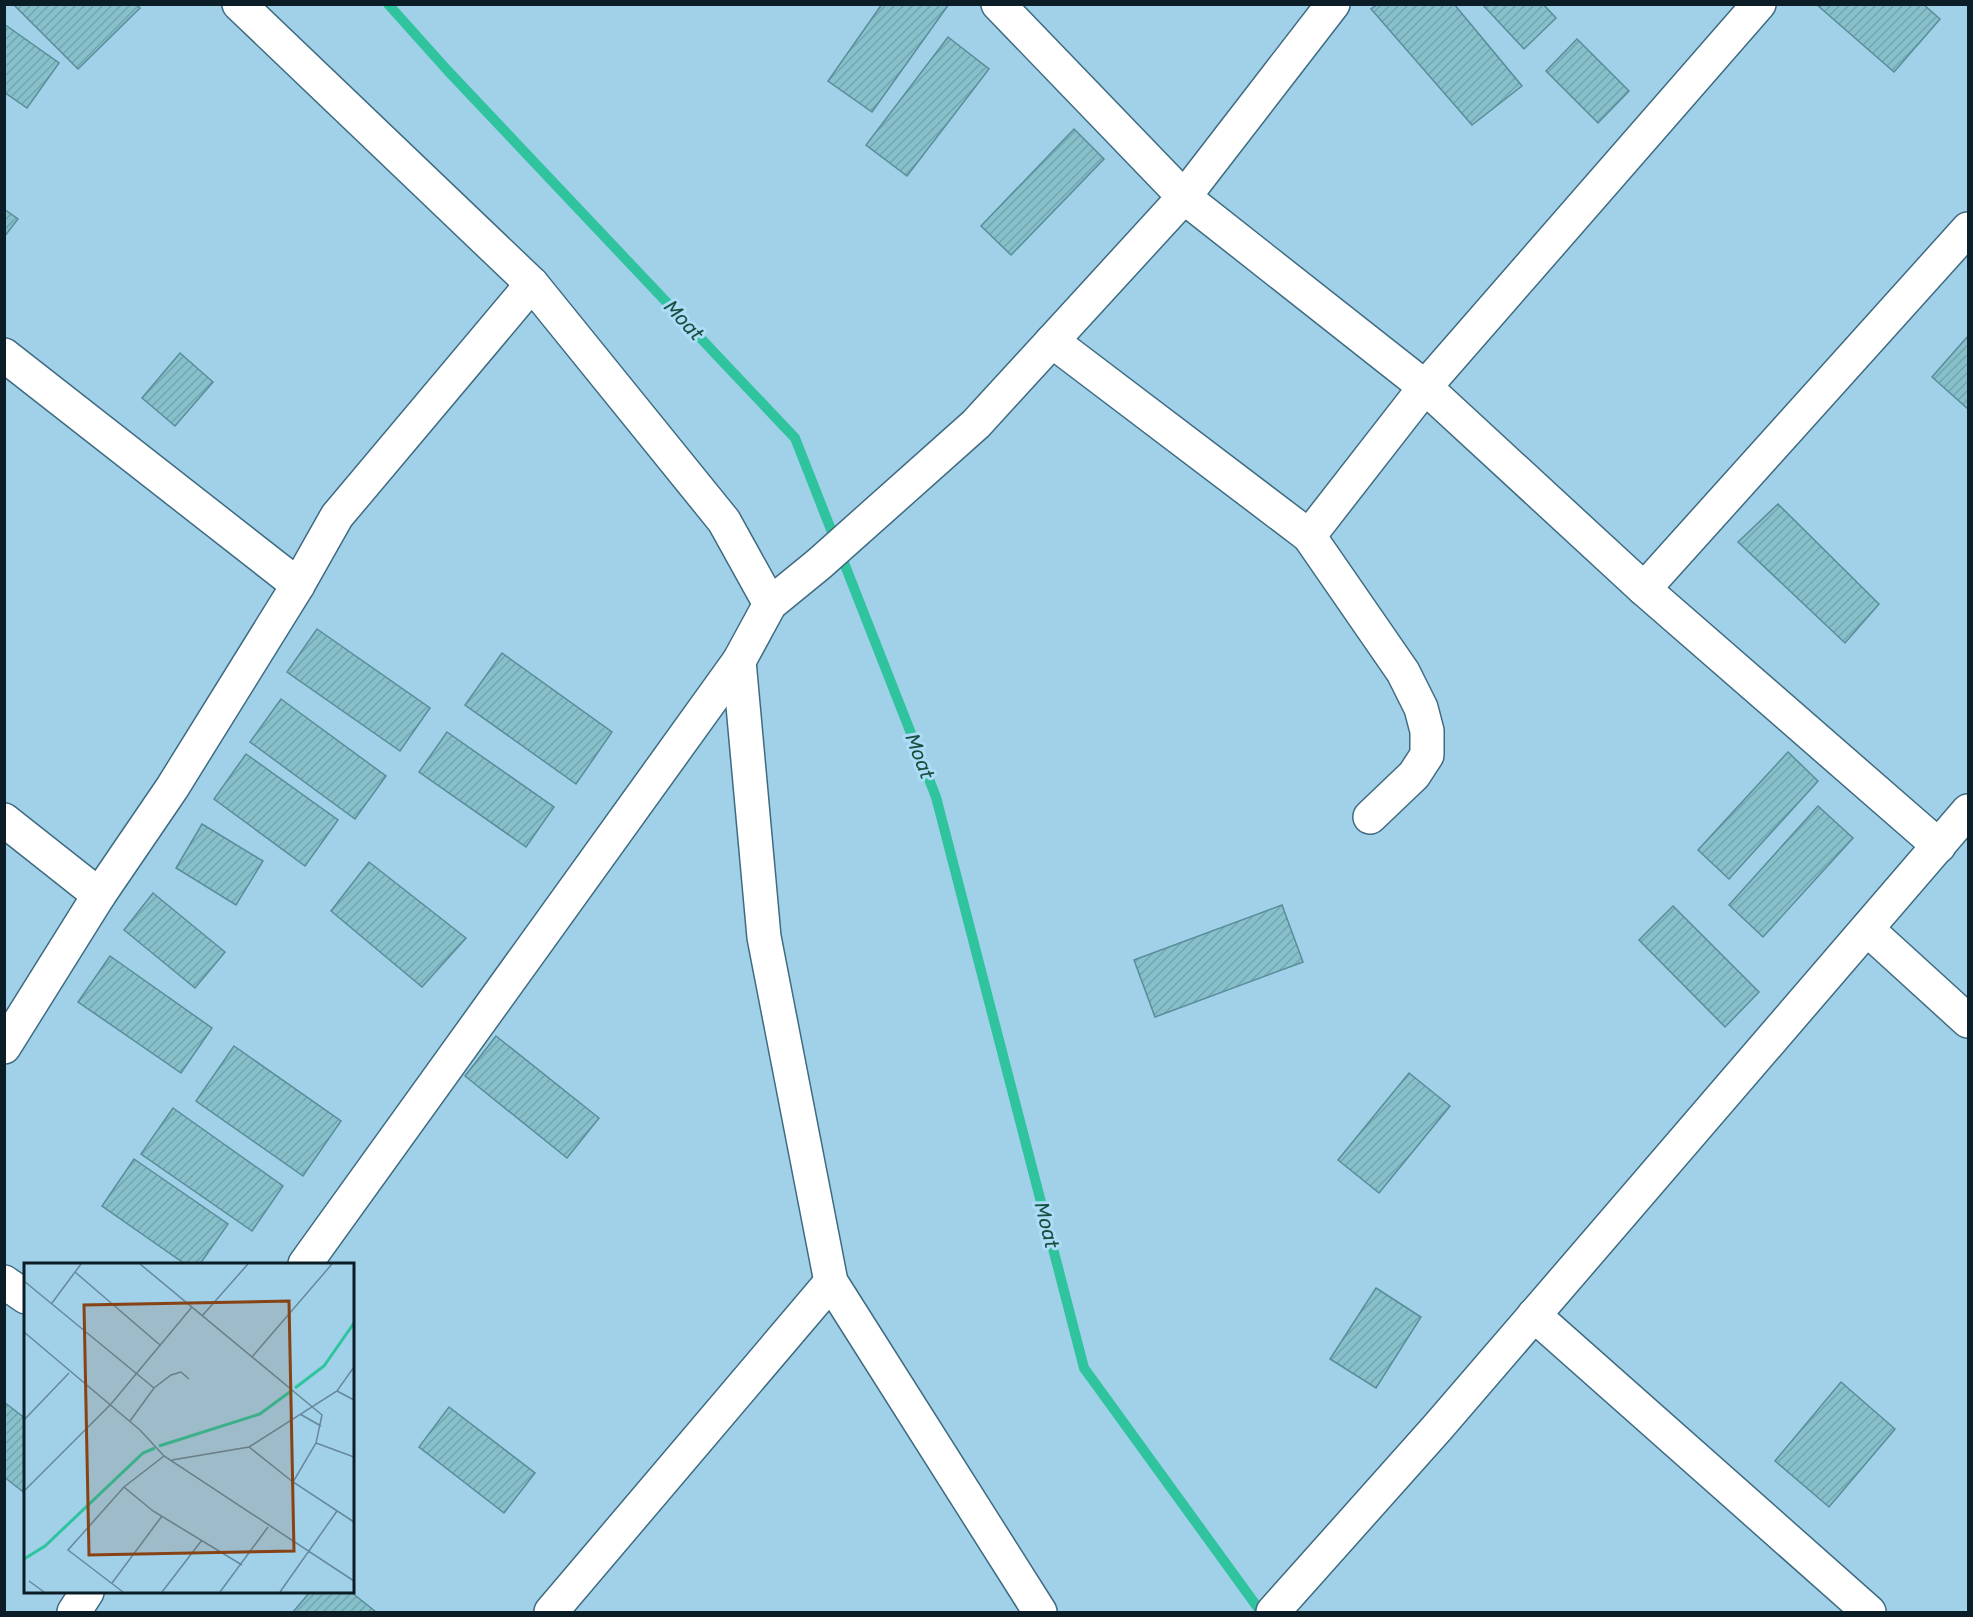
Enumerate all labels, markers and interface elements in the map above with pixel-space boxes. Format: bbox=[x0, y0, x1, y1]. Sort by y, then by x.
water label: Moat bbox=[659, 295, 709, 346]
water label: Moat bbox=[900, 730, 940, 782]
water label: Moat bbox=[1030, 1199, 1064, 1251]
inset map bbox=[24, 1263, 354, 1593]

